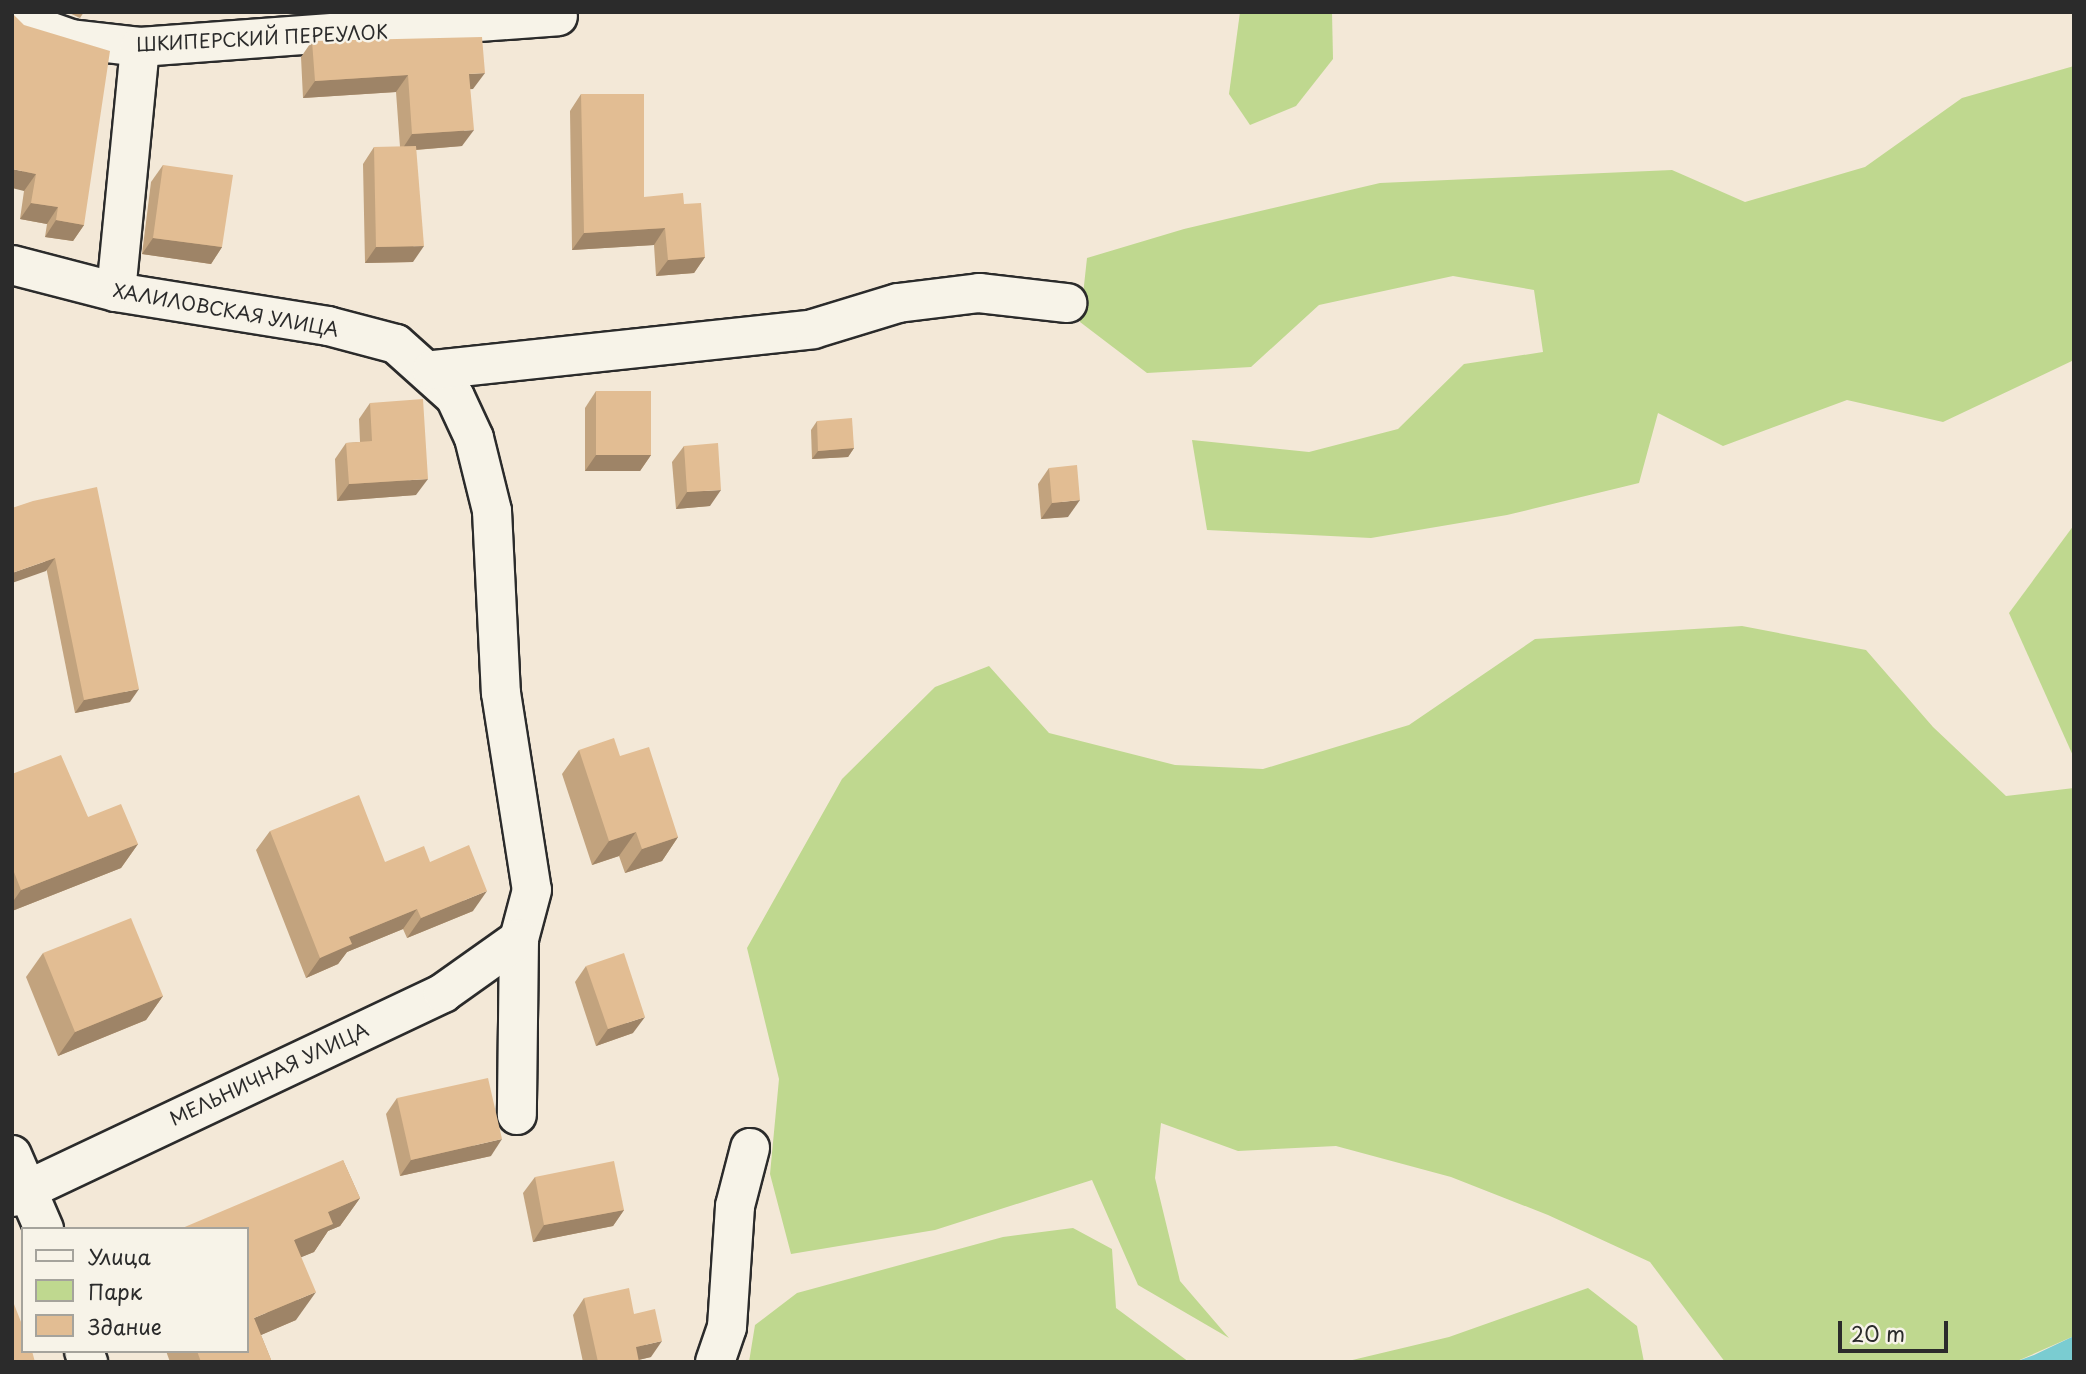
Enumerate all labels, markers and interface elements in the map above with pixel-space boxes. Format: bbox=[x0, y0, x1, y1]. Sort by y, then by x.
street label: ШКИПЕРСКИЙ ПЕРЕУЛОК bbox=[135, 20, 389, 56]
street label: ХАЛИЛОВСКАЯ УЛИЦА bbox=[112, 279, 340, 341]
street label: МЕЛЬНИЧНАЯ УЛИЦА bbox=[166, 1018, 372, 1130]
legend bbox=[21, 1227, 248, 1353]
text: Улица bbox=[88, 1240, 151, 1272]
text: Парк bbox=[88, 1275, 142, 1307]
scale bar bbox=[1841, 1308, 1951, 1352]
text: Здание bbox=[88, 1310, 162, 1342]
text: 20 m bbox=[1851, 1317, 1905, 1349]

